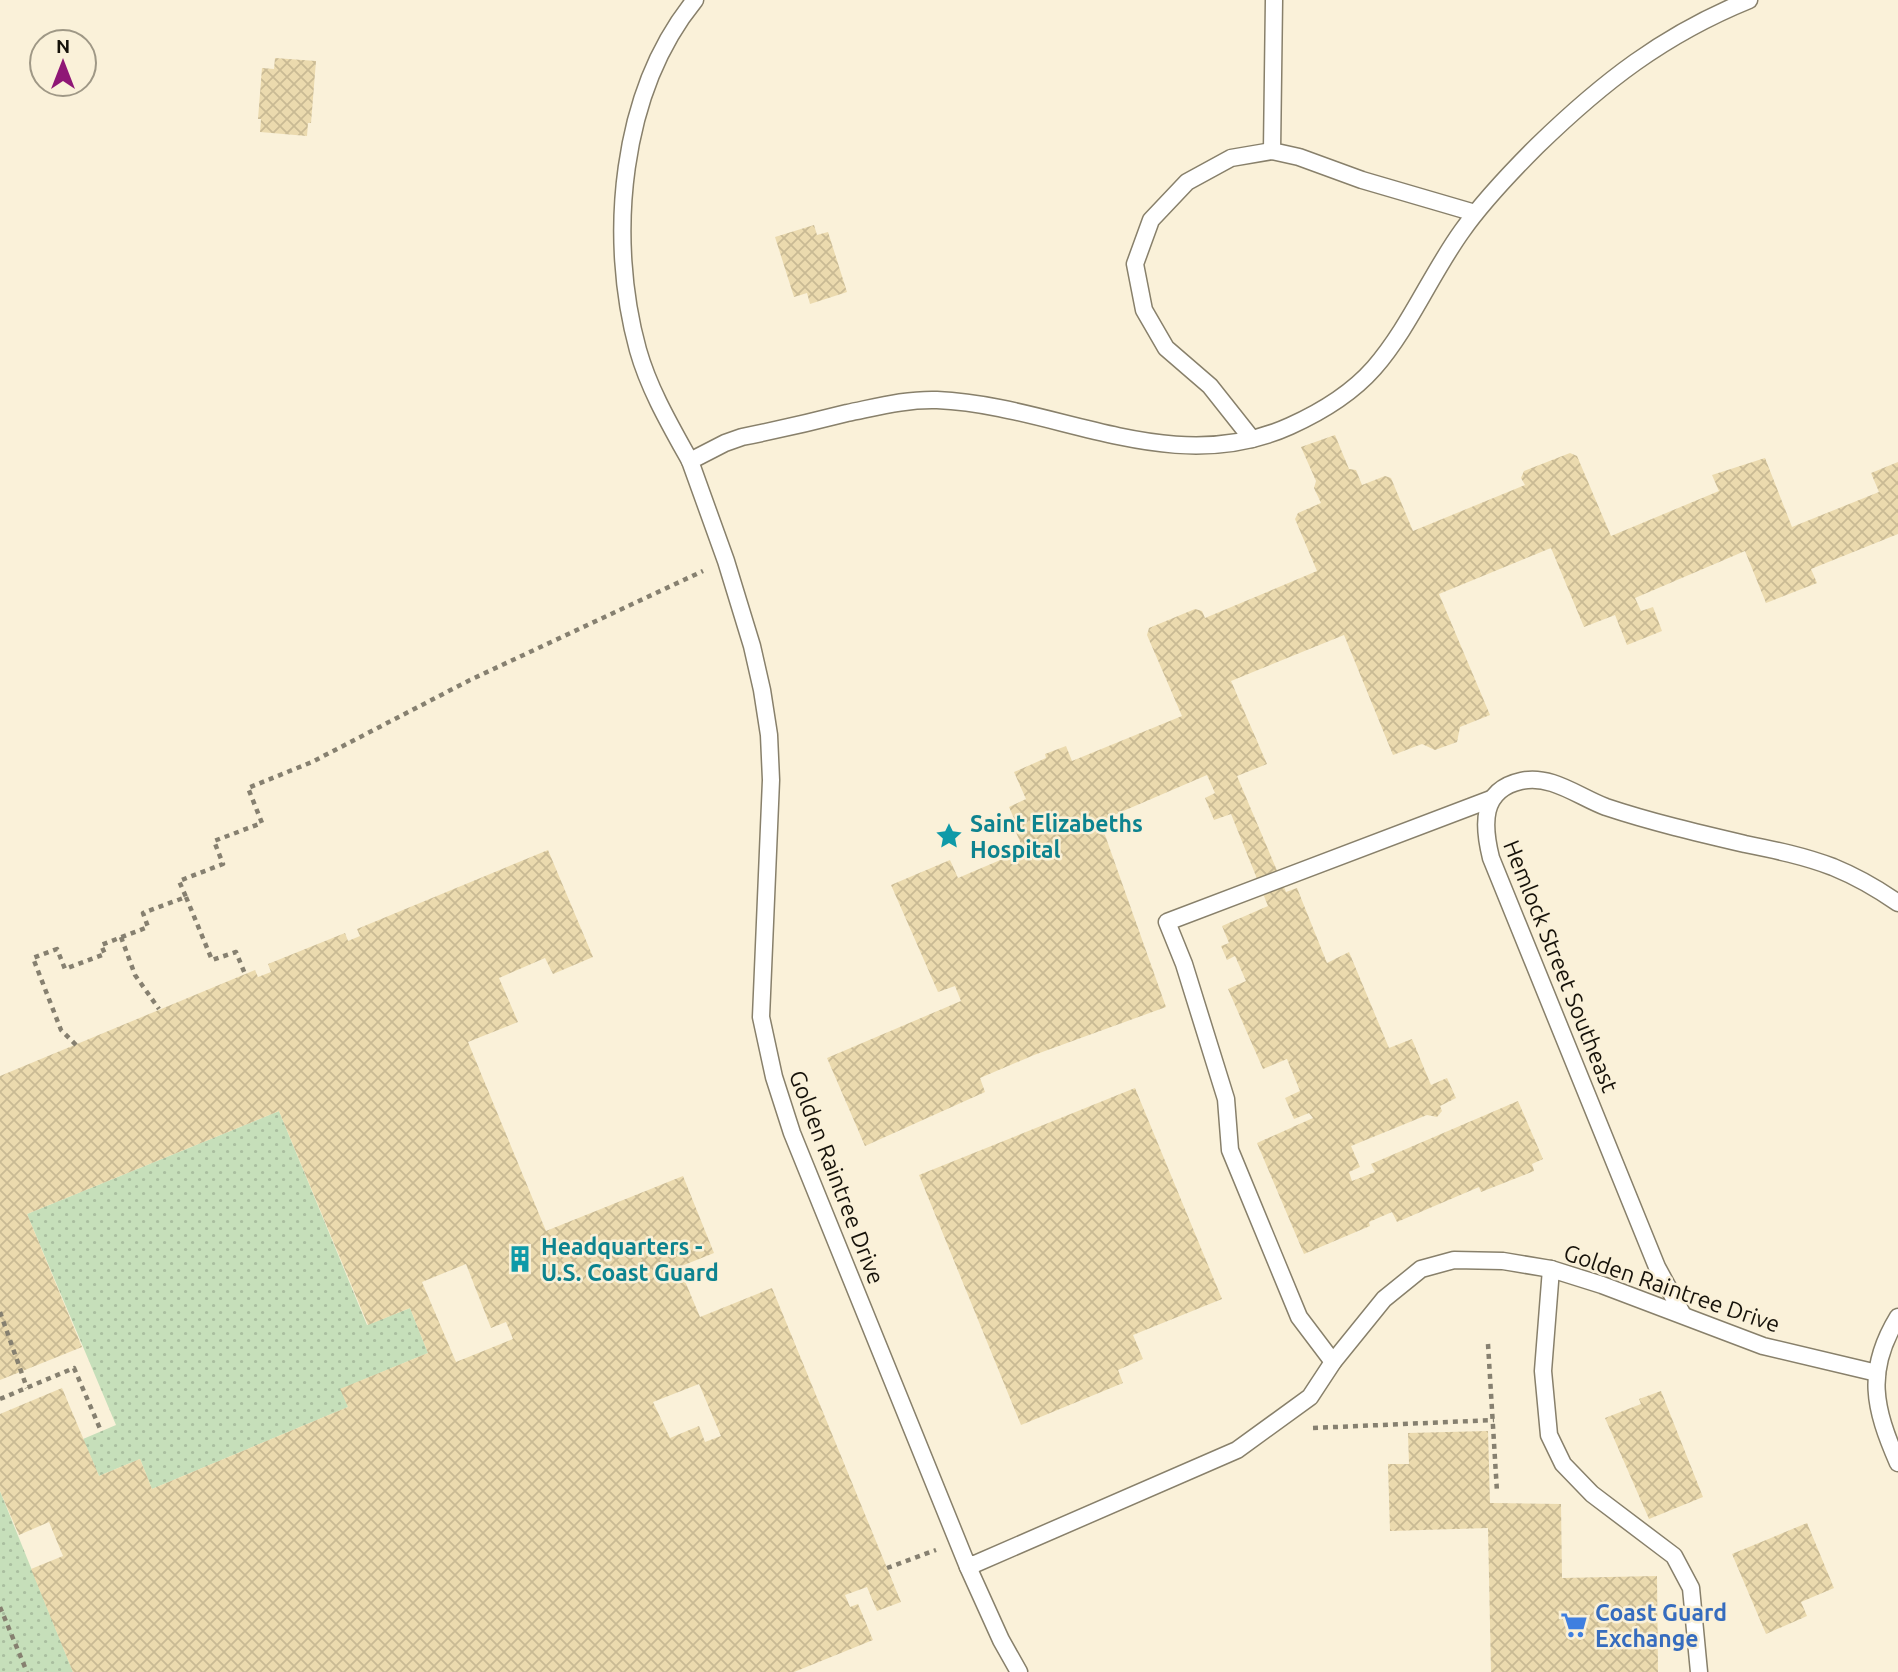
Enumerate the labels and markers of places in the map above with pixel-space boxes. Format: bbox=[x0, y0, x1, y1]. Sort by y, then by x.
place label: Saint Elizabeths Hospital bbox=[970, 811, 1143, 862]
place icon: Saint Elizabeths Hospital bbox=[934, 821, 964, 851]
place label: Headquarters - U.S. Coast Guard bbox=[541, 1234, 719, 1285]
building icon: Headquarters - U.S. Coast Guard bbox=[505, 1244, 535, 1274]
place label: Coast Guard Exchange bbox=[1595, 1600, 1727, 1651]
supermarket icon: Coast Guard Exchange bbox=[1559, 1610, 1589, 1640]

